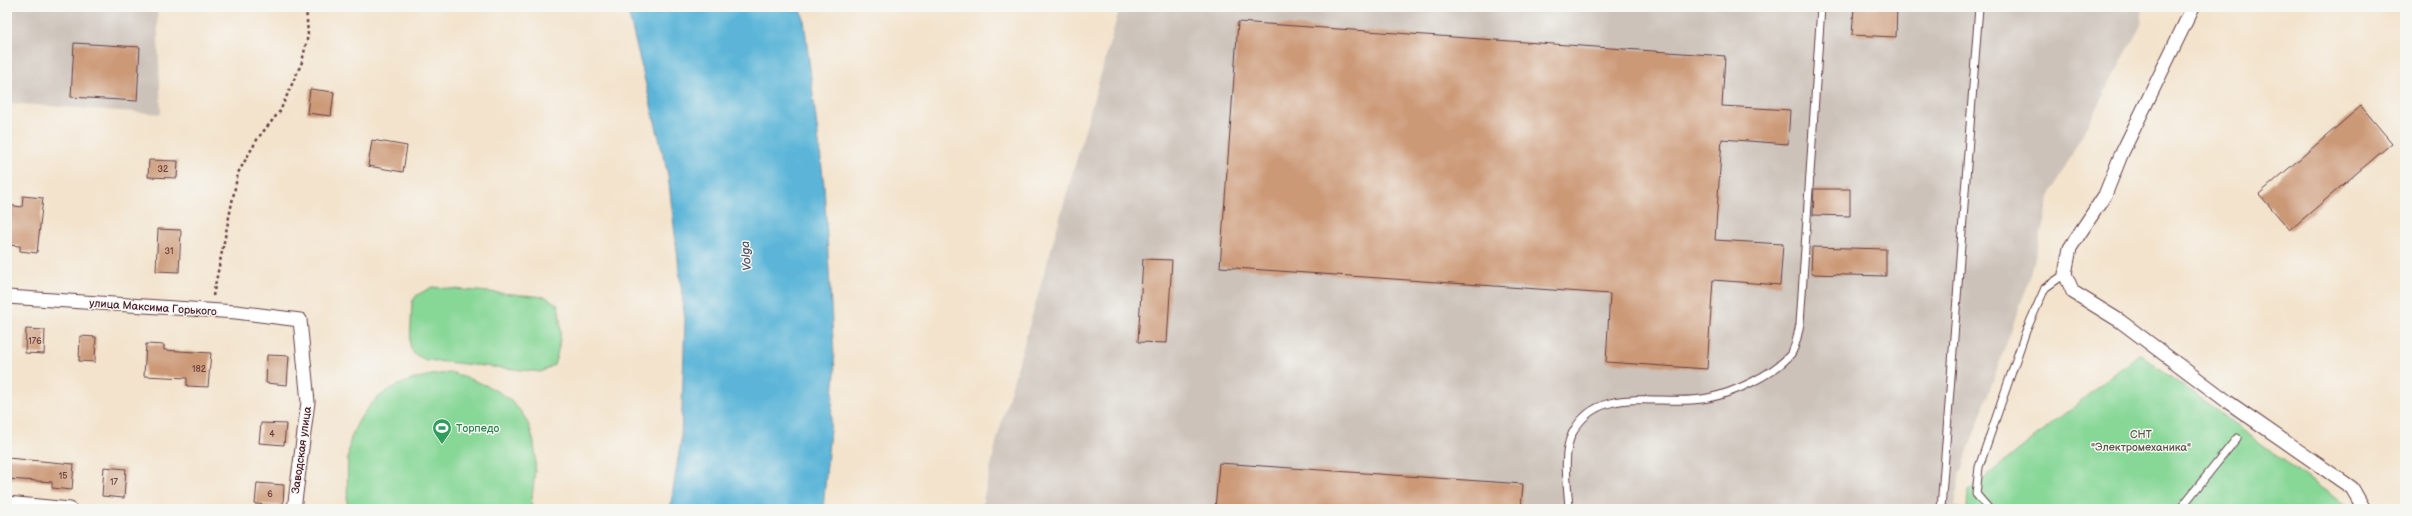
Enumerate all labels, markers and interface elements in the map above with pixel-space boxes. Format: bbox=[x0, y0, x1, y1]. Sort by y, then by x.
house number: 32 bbox=[158, 164, 169, 175]
water label: Volga bbox=[738, 240, 755, 272]
house number: 31 bbox=[164, 246, 174, 257]
street label: улица Максима Горького bbox=[89, 297, 217, 318]
house number: 176 bbox=[28, 336, 42, 347]
house number: 182 bbox=[192, 364, 207, 375]
street label: Заводская улица bbox=[289, 405, 314, 494]
sports icon: Торпедо bbox=[431, 417, 453, 445]
place label: Торпедо bbox=[456, 422, 500, 435]
park label: СНТ "Электромеханика" bbox=[2091, 428, 2191, 454]
house number: 4 bbox=[269, 429, 275, 440]
house number: 15 bbox=[59, 471, 67, 482]
house number: 17 bbox=[110, 477, 119, 488]
house number: 6 bbox=[267, 489, 273, 500]

